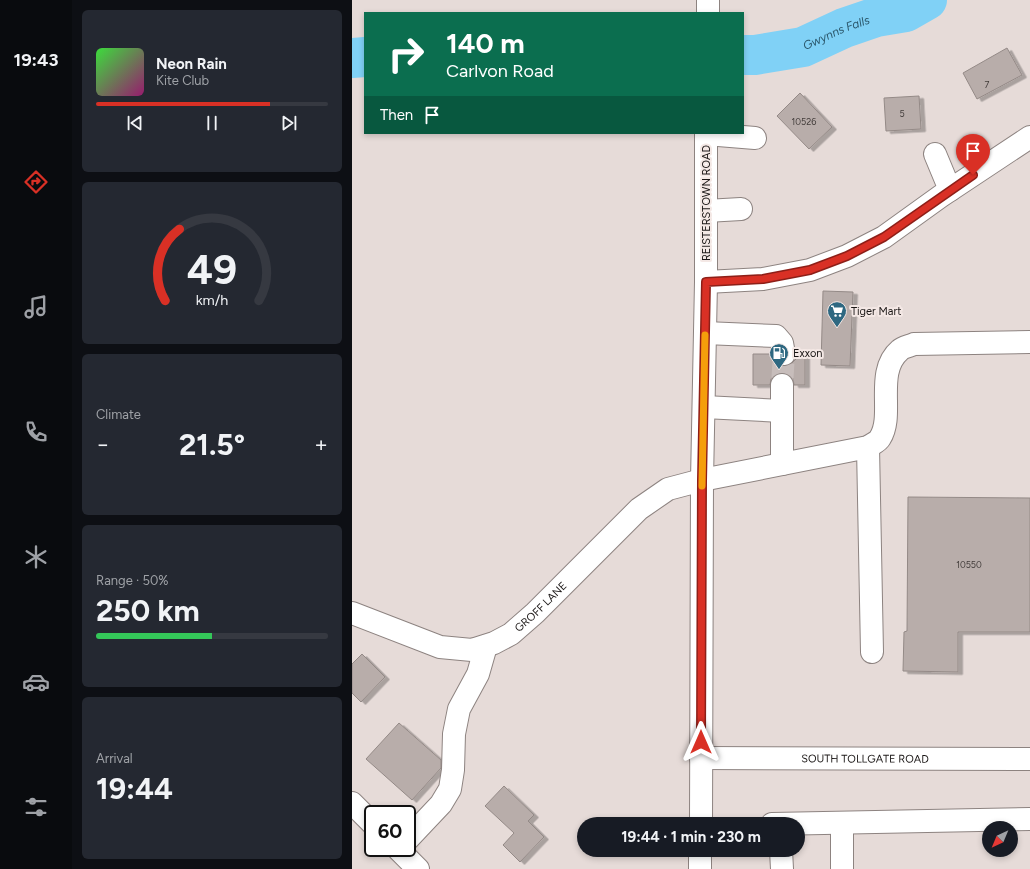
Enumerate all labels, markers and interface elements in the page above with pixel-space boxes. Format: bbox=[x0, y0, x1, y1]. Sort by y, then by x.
water label: Gwynns Falls bbox=[801, 13, 872, 53]
text: 140 m bbox=[446, 26, 525, 60]
icon: right bbox=[380, 28, 432, 80]
text: 19:43 bbox=[14, 49, 58, 71]
text: Neon Rain bbox=[156, 55, 227, 73]
text: Carlvon Road bbox=[446, 60, 554, 82]
text: Kite Club bbox=[156, 73, 209, 88]
house number: 7 bbox=[985, 79, 990, 90]
icon: arrive bbox=[421, 104, 443, 126]
text: Then bbox=[380, 106, 413, 124]
house number: 5 bbox=[899, 108, 905, 119]
icon: previous bbox=[124, 112, 146, 134]
icon: pause bbox=[201, 112, 223, 134]
icon: next bbox=[278, 112, 300, 134]
house number: 10526 bbox=[792, 116, 816, 127]
pin bbox=[956, 134, 990, 175]
icon: arrive bbox=[962, 140, 984, 162]
street label: REISTERSTOWN ROAD bbox=[700, 145, 713, 261]
icon: directions bbox=[22, 168, 50, 196]
text: 49 bbox=[187, 243, 237, 293]
text: km/h bbox=[196, 290, 228, 308]
icon: music bbox=[22, 293, 50, 321]
supermarket icon: Tiger Mart bbox=[826, 300, 848, 328]
place label: Tiger Mart bbox=[851, 305, 901, 318]
fuel station icon: Exxon bbox=[768, 342, 790, 370]
place label: Exxon bbox=[793, 347, 822, 360]
text: Climate bbox=[96, 407, 141, 422]
icon: phone bbox=[22, 418, 50, 446]
text: 21.5° bbox=[179, 426, 245, 463]
text: − bbox=[96, 431, 110, 458]
text: + bbox=[314, 431, 328, 458]
icon: climate bbox=[22, 543, 50, 571]
house number: 10550 bbox=[956, 559, 982, 570]
text: Range · 50% bbox=[96, 573, 169, 588]
street label: GROFF LANE bbox=[512, 579, 569, 634]
text: 250 km bbox=[96, 592, 200, 629]
icon: car bbox=[22, 668, 50, 696]
position arrow bbox=[680, 721, 722, 763]
text: Arrival bbox=[96, 751, 133, 766]
street label: SOUTH TOLLGATE ROAD bbox=[801, 752, 929, 765]
text: 19:44 bbox=[96, 770, 173, 807]
icon: filters bbox=[22, 793, 50, 821]
speed limit sign: 60 bbox=[364, 805, 416, 857]
north arrow bbox=[982, 821, 1018, 857]
map controls bbox=[982, 821, 1018, 857]
text: 19:44 · 1 min · 230 m bbox=[621, 828, 761, 846]

